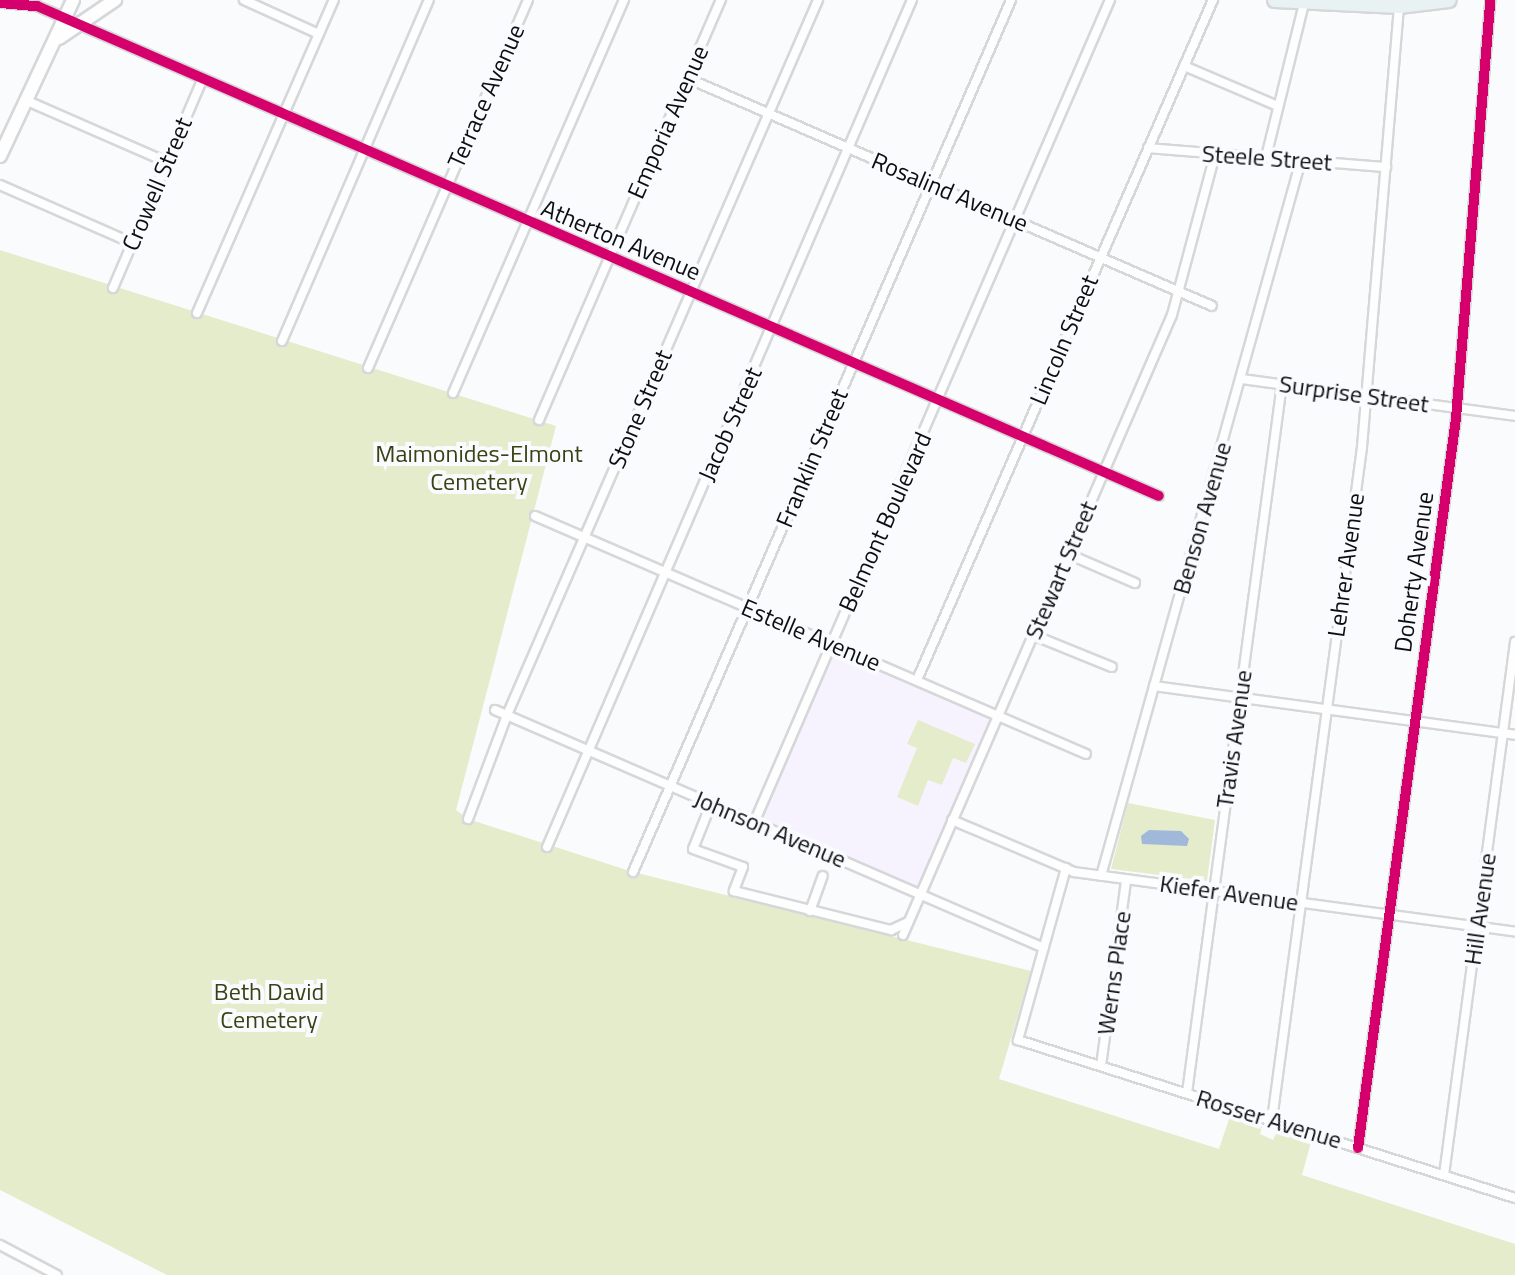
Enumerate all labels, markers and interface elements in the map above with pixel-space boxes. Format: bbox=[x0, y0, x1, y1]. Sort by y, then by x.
street label: Terrace Avenue bbox=[442, 20, 530, 172]
street label: Emporia Avenue bbox=[621, 41, 715, 203]
street label: Crowell Street bbox=[116, 113, 198, 255]
street label: Steele Street bbox=[1201, 139, 1333, 177]
street label: Rosalind Avenue bbox=[867, 146, 1033, 238]
street label: Atherton Avenue bbox=[537, 194, 705, 286]
street label: Lincoln Street bbox=[1024, 271, 1104, 409]
street label: Stone Street bbox=[602, 345, 678, 473]
street label: Jacob Street bbox=[692, 363, 768, 485]
street label: Surprise Street bbox=[1277, 369, 1431, 419]
street label: Franklin Street bbox=[770, 384, 854, 532]
street label: Belmont Boulevard bbox=[833, 428, 937, 616]
street label: Benson Avenue bbox=[1167, 439, 1237, 597]
park label: Maimonides-Elmont Cemetery bbox=[375, 440, 583, 496]
street label: Doherty Avenue bbox=[1388, 490, 1440, 654]
street label: Lehrer Avenue bbox=[1322, 491, 1370, 639]
street label: Stewart Street bbox=[1019, 497, 1103, 643]
street label: Estelle Avenue bbox=[737, 593, 885, 677]
street label: Travis Avenue bbox=[1210, 668, 1258, 810]
street label: Johnson Avenue bbox=[690, 784, 850, 874]
street label: Hill Avenue bbox=[1458, 851, 1502, 967]
street label: Kiefer Avenue bbox=[1158, 869, 1300, 917]
street label: Werns Place bbox=[1091, 909, 1137, 1037]
park label: Beth David Cemetery bbox=[214, 978, 324, 1034]
street label: Rosser Avenue bbox=[1193, 1083, 1345, 1155]

